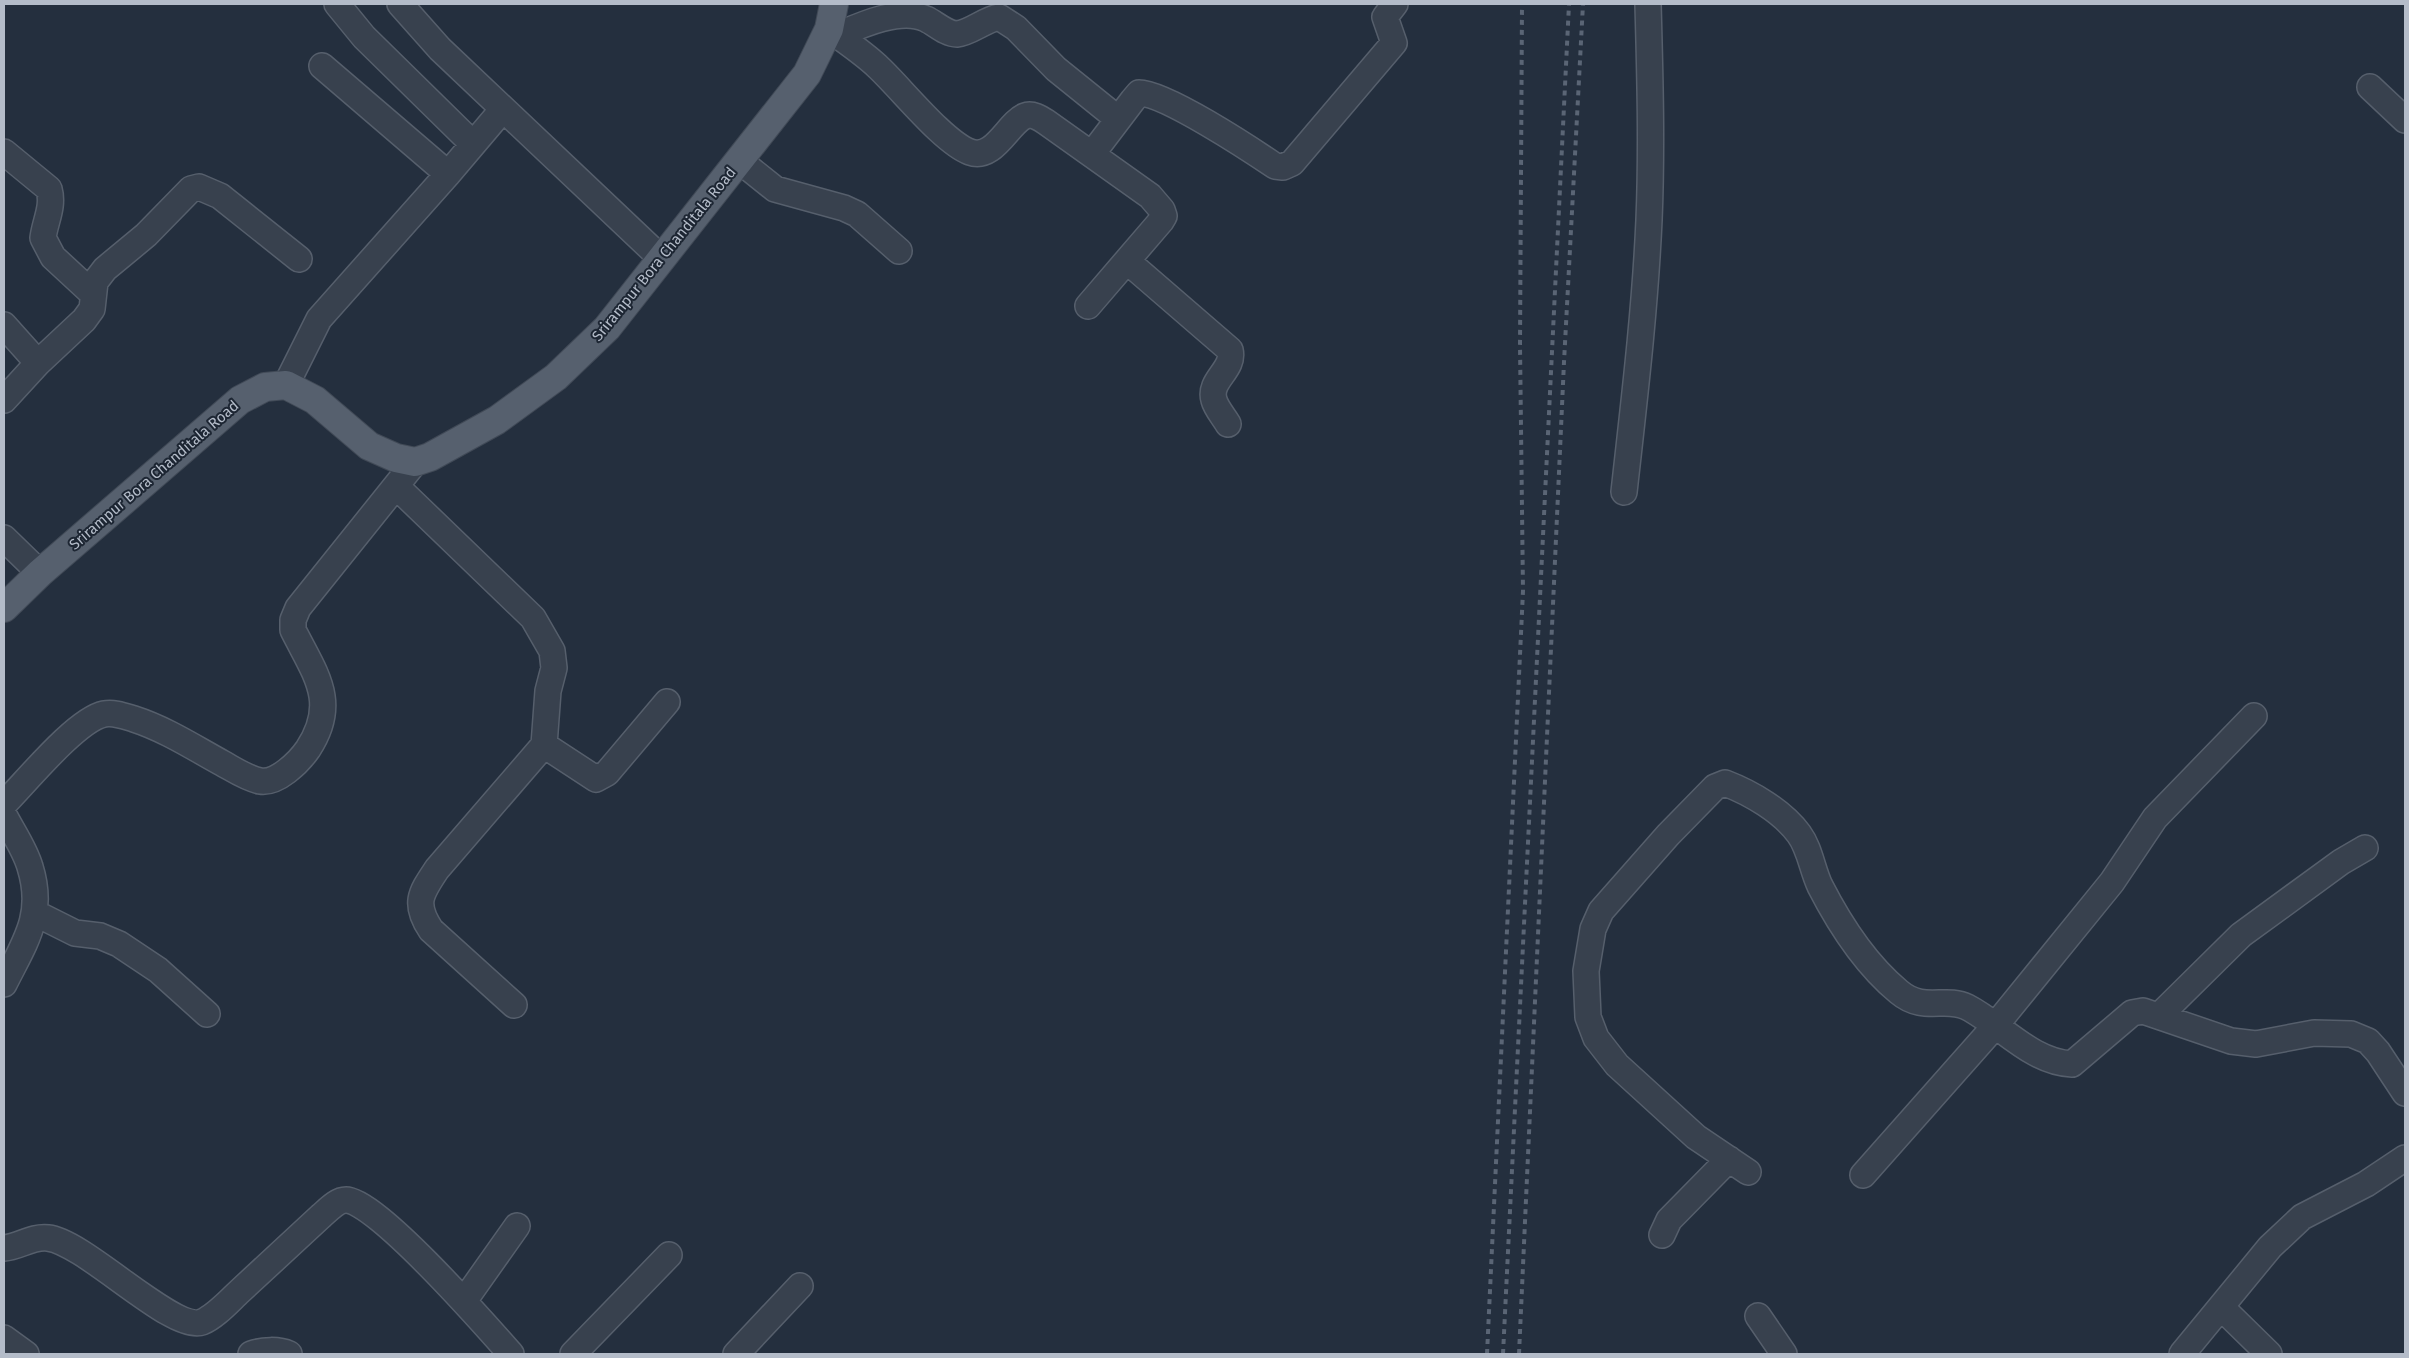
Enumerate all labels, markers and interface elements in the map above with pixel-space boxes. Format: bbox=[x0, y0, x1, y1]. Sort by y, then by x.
street label: Srirampur Bora Chanditala Road bbox=[588, 163, 740, 345]
street label: Srirampur Bora Chanditala Road bbox=[66, 396, 242, 554]

